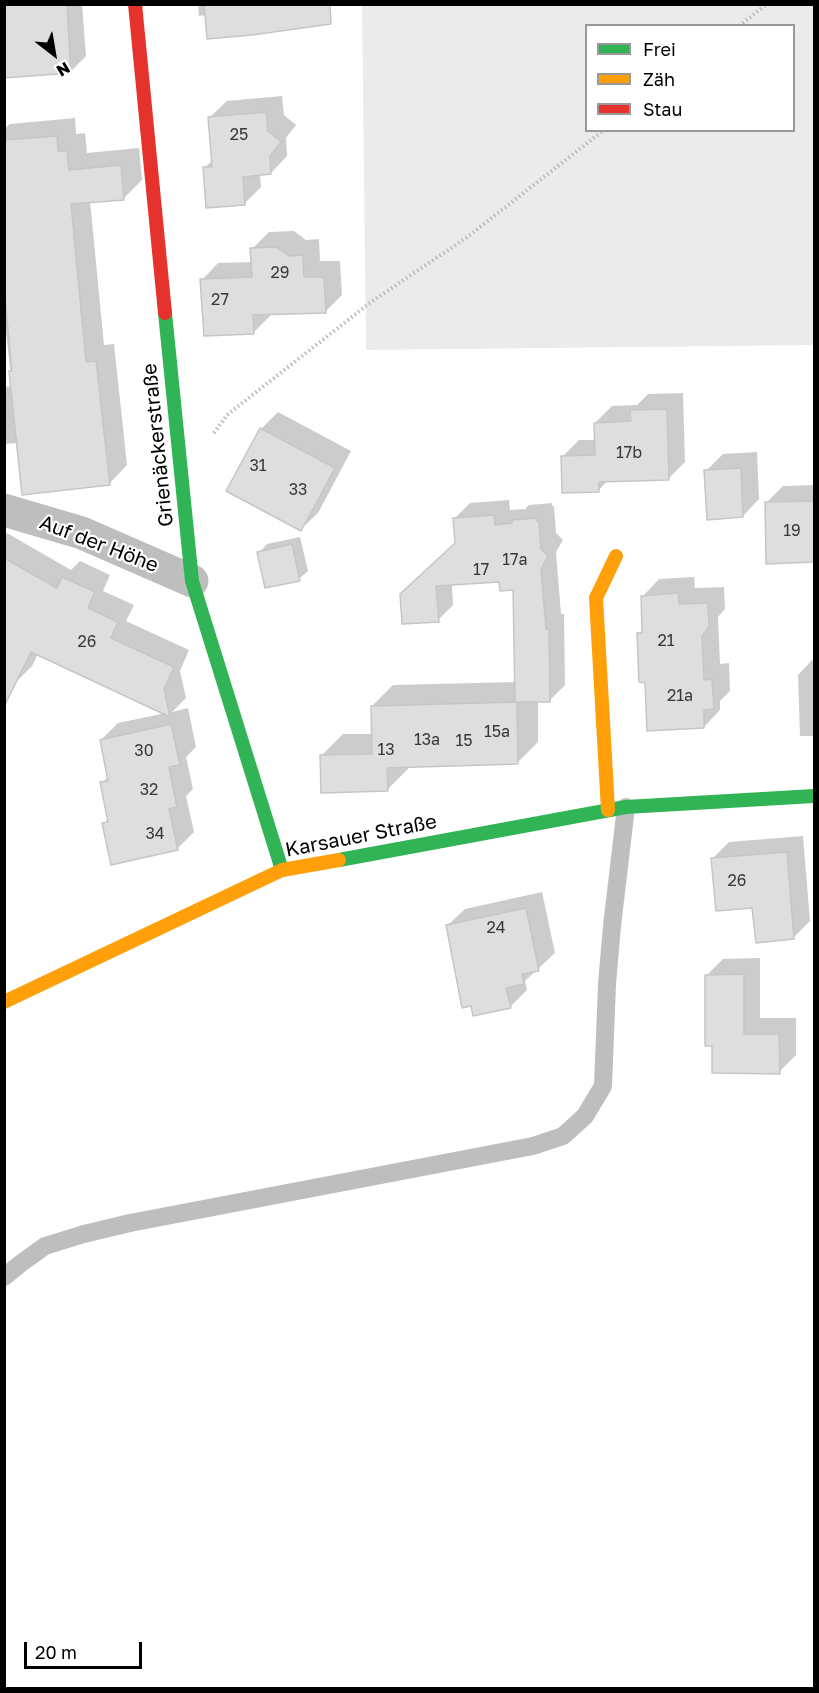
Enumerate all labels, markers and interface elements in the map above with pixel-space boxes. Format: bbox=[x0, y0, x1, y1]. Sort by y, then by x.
north arrow bbox=[24, 24, 84, 84]
legend bbox=[585, 24, 795, 132]
text: Frei bbox=[643, 38, 676, 60]
text: N bbox=[53, 58, 74, 81]
text: Zäh bbox=[643, 68, 675, 90]
text: Stau bbox=[643, 98, 682, 120]
house number: 25 bbox=[230, 125, 248, 145]
house number: 29 bbox=[271, 263, 289, 283]
house number: 27 bbox=[211, 290, 229, 310]
street label: Grienäckerstraße bbox=[137, 362, 179, 528]
house number: 17b bbox=[616, 443, 642, 463]
house number: 31 bbox=[249, 456, 267, 476]
house number: 33 bbox=[289, 480, 307, 500]
street label: Auf der Höhe bbox=[36, 510, 162, 578]
house number: 19 bbox=[783, 521, 801, 541]
house number: 17a bbox=[502, 550, 528, 570]
house number: 17 bbox=[473, 560, 489, 580]
house number: 21 bbox=[657, 631, 675, 651]
house number: 26 bbox=[78, 632, 96, 652]
house number: 21a bbox=[667, 686, 693, 706]
house number: 15a bbox=[484, 722, 510, 742]
house number: 13a bbox=[414, 730, 440, 750]
house number: 15 bbox=[455, 731, 473, 751]
house number: 13 bbox=[377, 740, 395, 760]
house number: 30 bbox=[134, 741, 154, 761]
house number: 32 bbox=[140, 780, 158, 800]
street label: Karsauer Straße bbox=[283, 810, 439, 862]
house number: 34 bbox=[145, 824, 165, 844]
house number: 26 bbox=[728, 871, 746, 891]
house number: 24 bbox=[486, 918, 506, 938]
scale bar bbox=[27, 1630, 146, 1668]
text: 20 m bbox=[35, 1641, 77, 1663]

